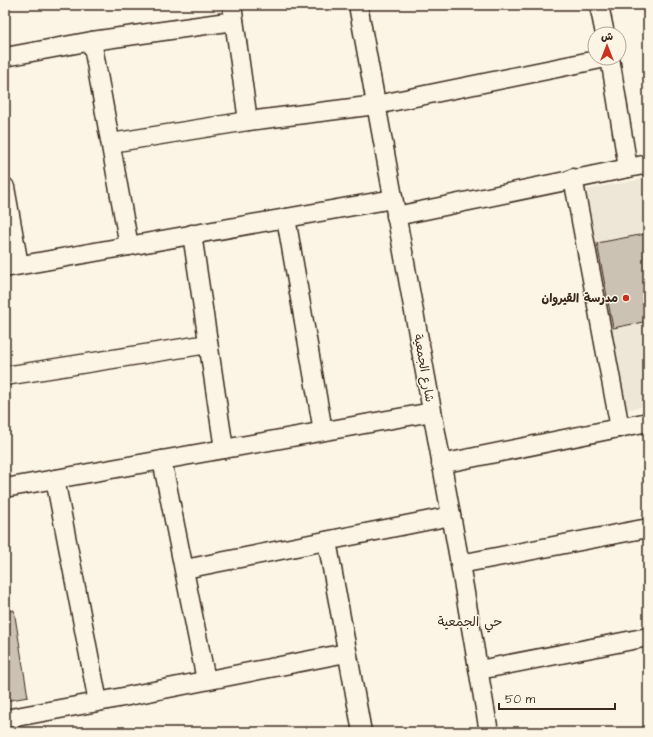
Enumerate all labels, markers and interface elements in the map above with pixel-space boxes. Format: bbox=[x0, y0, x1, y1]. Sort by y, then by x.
north arrow bbox=[587, 26, 627, 66]
text: ش bbox=[601, 29, 613, 44]
place label: مدرسة القيروان bbox=[541, 290, 618, 307]
marker: مدرسة القيروان bbox=[621, 293, 631, 303]
street label: شارع الجمعية bbox=[409, 333, 438, 404]
district label: حي الجمعية bbox=[438, 613, 502, 633]
scale bar bbox=[499, 685, 615, 711]
text: 50 m bbox=[505, 691, 536, 708]

